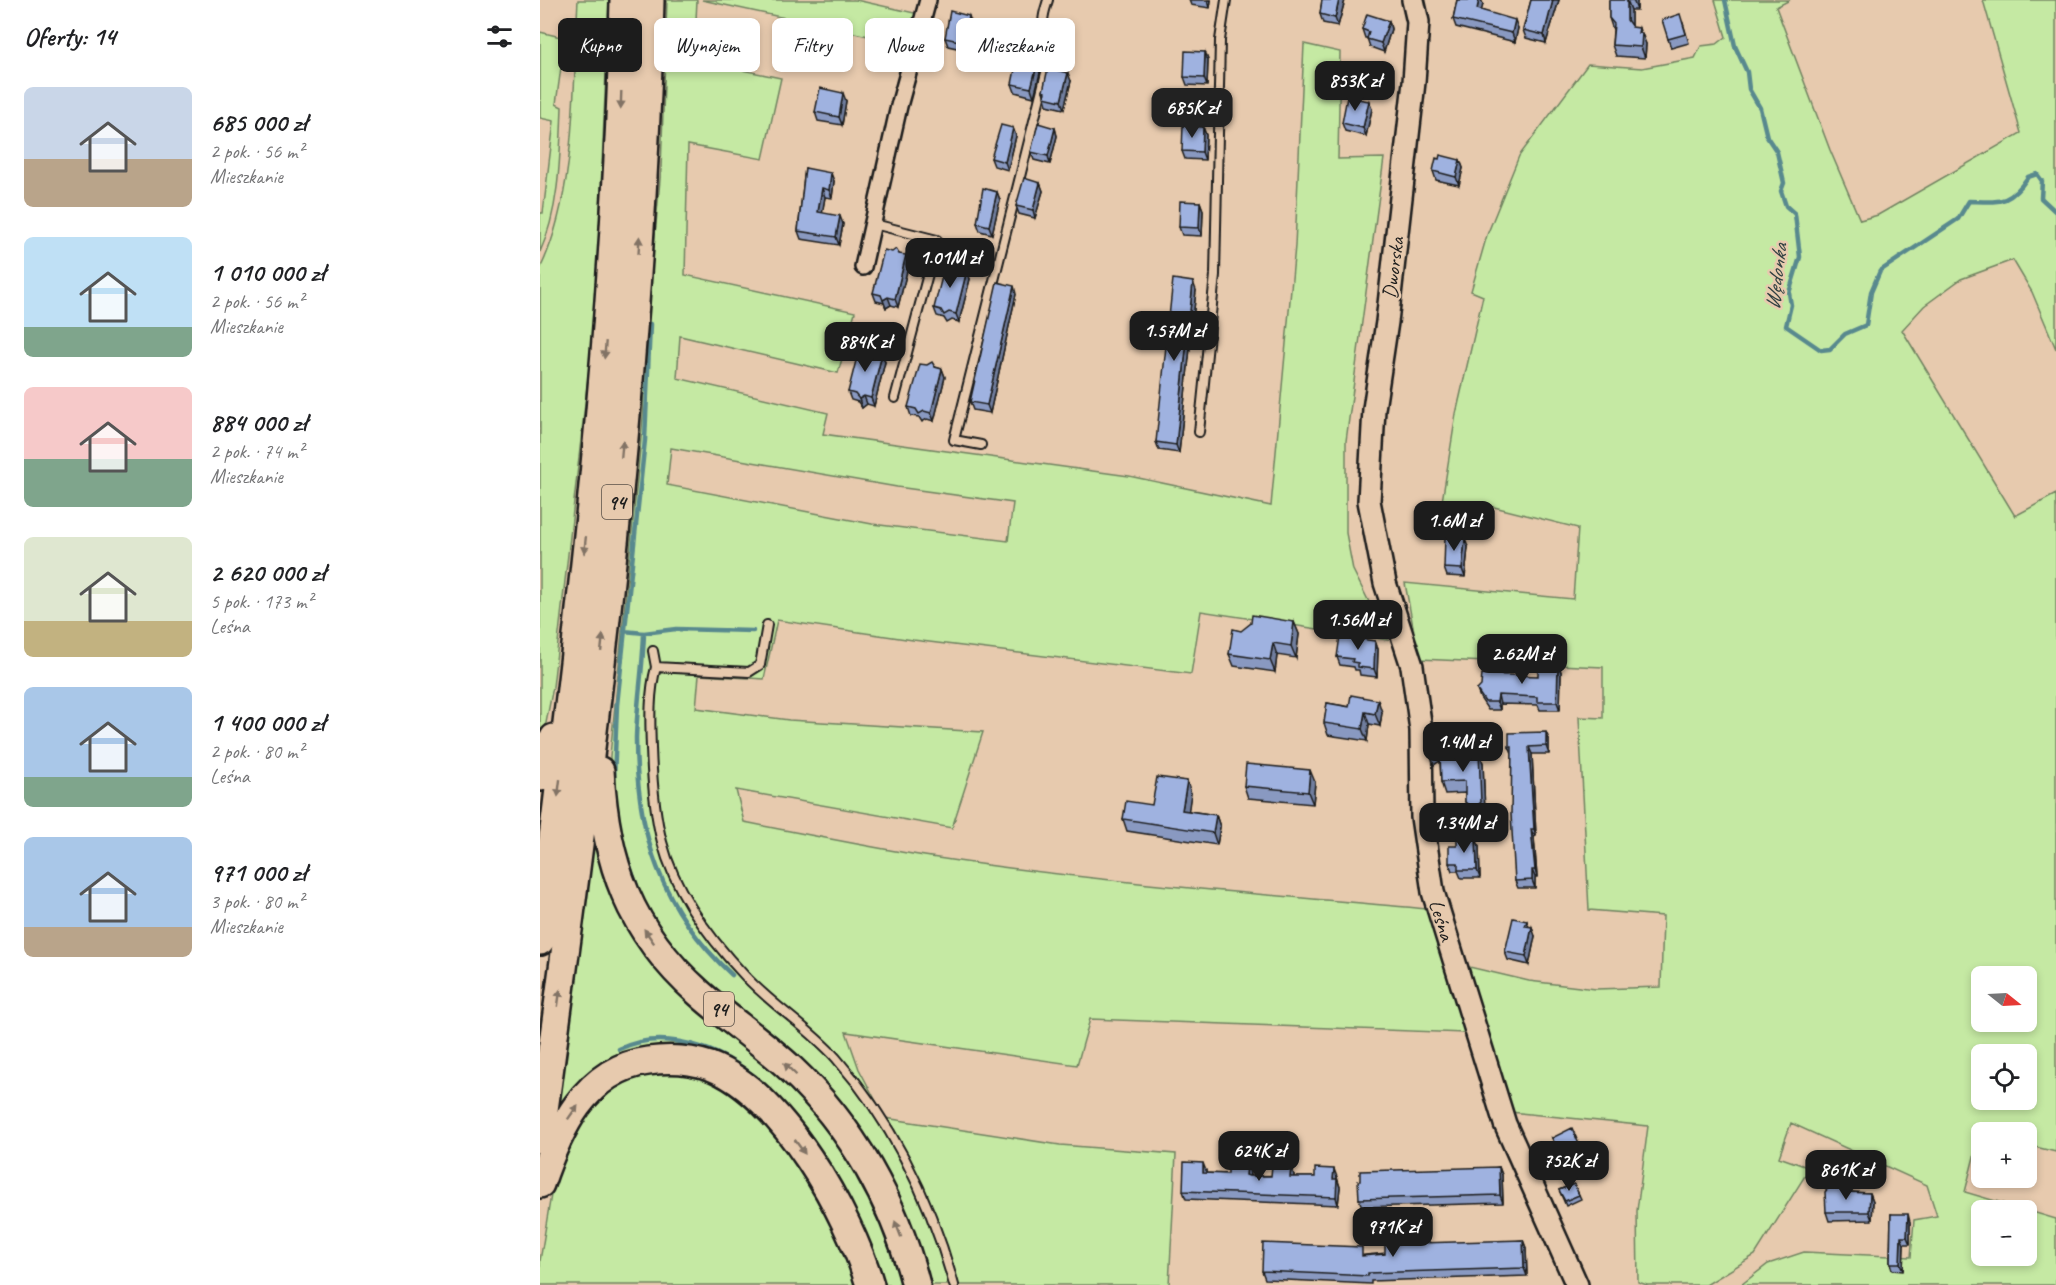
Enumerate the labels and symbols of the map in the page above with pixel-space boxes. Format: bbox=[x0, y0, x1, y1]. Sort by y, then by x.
pin: 853K zł bbox=[1300, 61, 1410, 112]
pin: 685K zł bbox=[1137, 88, 1247, 139]
one-way arrow bbox=[617, 91, 626, 110]
street label: Dworska bbox=[1376, 234, 1410, 300]
one-way arrow bbox=[635, 236, 644, 255]
pin: 1.01M zł bbox=[888, 238, 1012, 289]
water label: Wędonka bbox=[1758, 240, 1794, 312]
pin: 1.57M zł bbox=[1112, 311, 1236, 362]
pin: 884K zł bbox=[810, 322, 920, 373]
one-way arrow bbox=[600, 341, 610, 360]
one-way arrow bbox=[617, 439, 627, 458]
road number: 94 bbox=[602, 485, 632, 519]
pin: 1.6M zł bbox=[1399, 501, 1509, 552]
one-way arrow bbox=[580, 535, 590, 554]
pin: 1.56M zł bbox=[1296, 600, 1420, 651]
one-way arrow bbox=[597, 633, 607, 652]
pin: 2.62M zł bbox=[1460, 634, 1584, 685]
pin: 1.4M zł bbox=[1408, 722, 1518, 773]
one-way arrow bbox=[555, 778, 564, 797]
pin: 1.34M zł bbox=[1402, 803, 1526, 854]
street label: Leśna bbox=[1423, 896, 1461, 946]
one-way arrow bbox=[644, 928, 655, 944]
north arrow bbox=[1971, 966, 2037, 1032]
one-way arrow bbox=[555, 988, 564, 1007]
road number: 94 bbox=[704, 992, 734, 1026]
one-way arrow bbox=[783, 1062, 798, 1076]
one-way arrow bbox=[567, 1104, 579, 1120]
pin: 624K zł bbox=[1204, 1131, 1314, 1182]
one-way arrow bbox=[794, 1139, 806, 1155]
pin: 752K zł bbox=[1514, 1141, 1624, 1192]
pin: 861K zł bbox=[1791, 1150, 1901, 1201]
pin: 971K zł bbox=[1338, 1207, 1448, 1258]
one-way arrow bbox=[893, 1220, 903, 1238]

